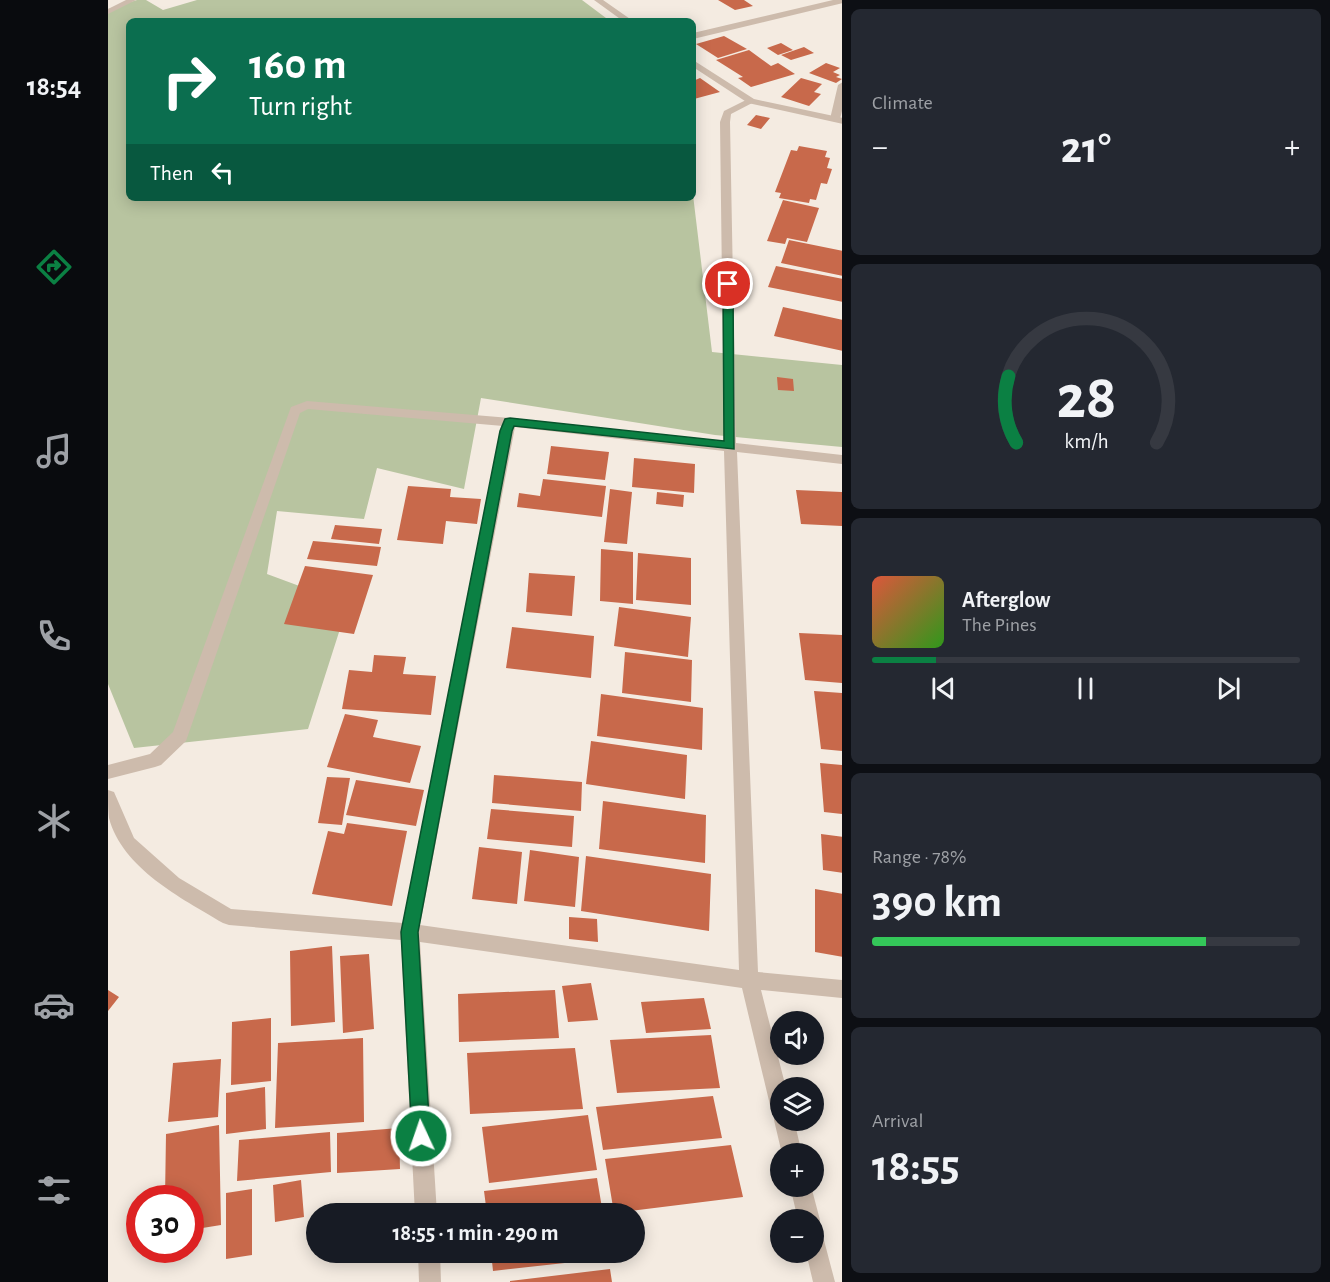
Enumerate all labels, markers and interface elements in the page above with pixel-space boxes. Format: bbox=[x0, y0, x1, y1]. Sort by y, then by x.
icon: right bbox=[150, 42, 228, 120]
text: 160 m bbox=[249, 44, 347, 86]
text: 18:54 bbox=[27, 73, 81, 100]
text: Turn right bbox=[249, 93, 352, 120]
text: Climate bbox=[872, 93, 933, 113]
text: 21° bbox=[1061, 126, 1111, 171]
text: − bbox=[872, 131, 888, 164]
text: + bbox=[1284, 131, 1300, 164]
icon: left bbox=[206, 156, 239, 189]
text: Then bbox=[150, 162, 194, 184]
icon: directions bbox=[33, 246, 75, 288]
pin bbox=[702, 258, 753, 309]
icon: arrive bbox=[711, 267, 744, 300]
text: 28 bbox=[1056, 368, 1116, 430]
icon: music bbox=[33, 430, 75, 472]
text: km/h bbox=[1064, 432, 1108, 453]
text: Afterglow bbox=[962, 589, 1050, 611]
icon: phone bbox=[33, 615, 75, 657]
text: The Pines bbox=[962, 615, 1037, 635]
icon: previous bbox=[927, 672, 960, 705]
icon: pause bbox=[1069, 672, 1102, 705]
icon: next bbox=[1212, 672, 1245, 705]
icon: climate bbox=[33, 800, 75, 842]
text: Range · 78% bbox=[872, 847, 967, 867]
text: 390 km bbox=[872, 880, 1002, 925]
icon: car bbox=[33, 984, 75, 1026]
map controls bbox=[770, 1011, 824, 1263]
button: sound bbox=[770, 1011, 824, 1065]
button: layers bbox=[770, 1077, 824, 1131]
position arrow bbox=[389, 1104, 453, 1168]
text: Arrival bbox=[872, 1111, 923, 1131]
button: + bbox=[770, 1143, 824, 1197]
text: 18:55 bbox=[872, 1144, 960, 1189]
icon: filters bbox=[33, 1169, 75, 1211]
speed limit sign: 30 bbox=[126, 1185, 204, 1263]
button: − bbox=[770, 1209, 824, 1263]
text: 18:55 · 1 min · 290 m bbox=[392, 1222, 559, 1244]

